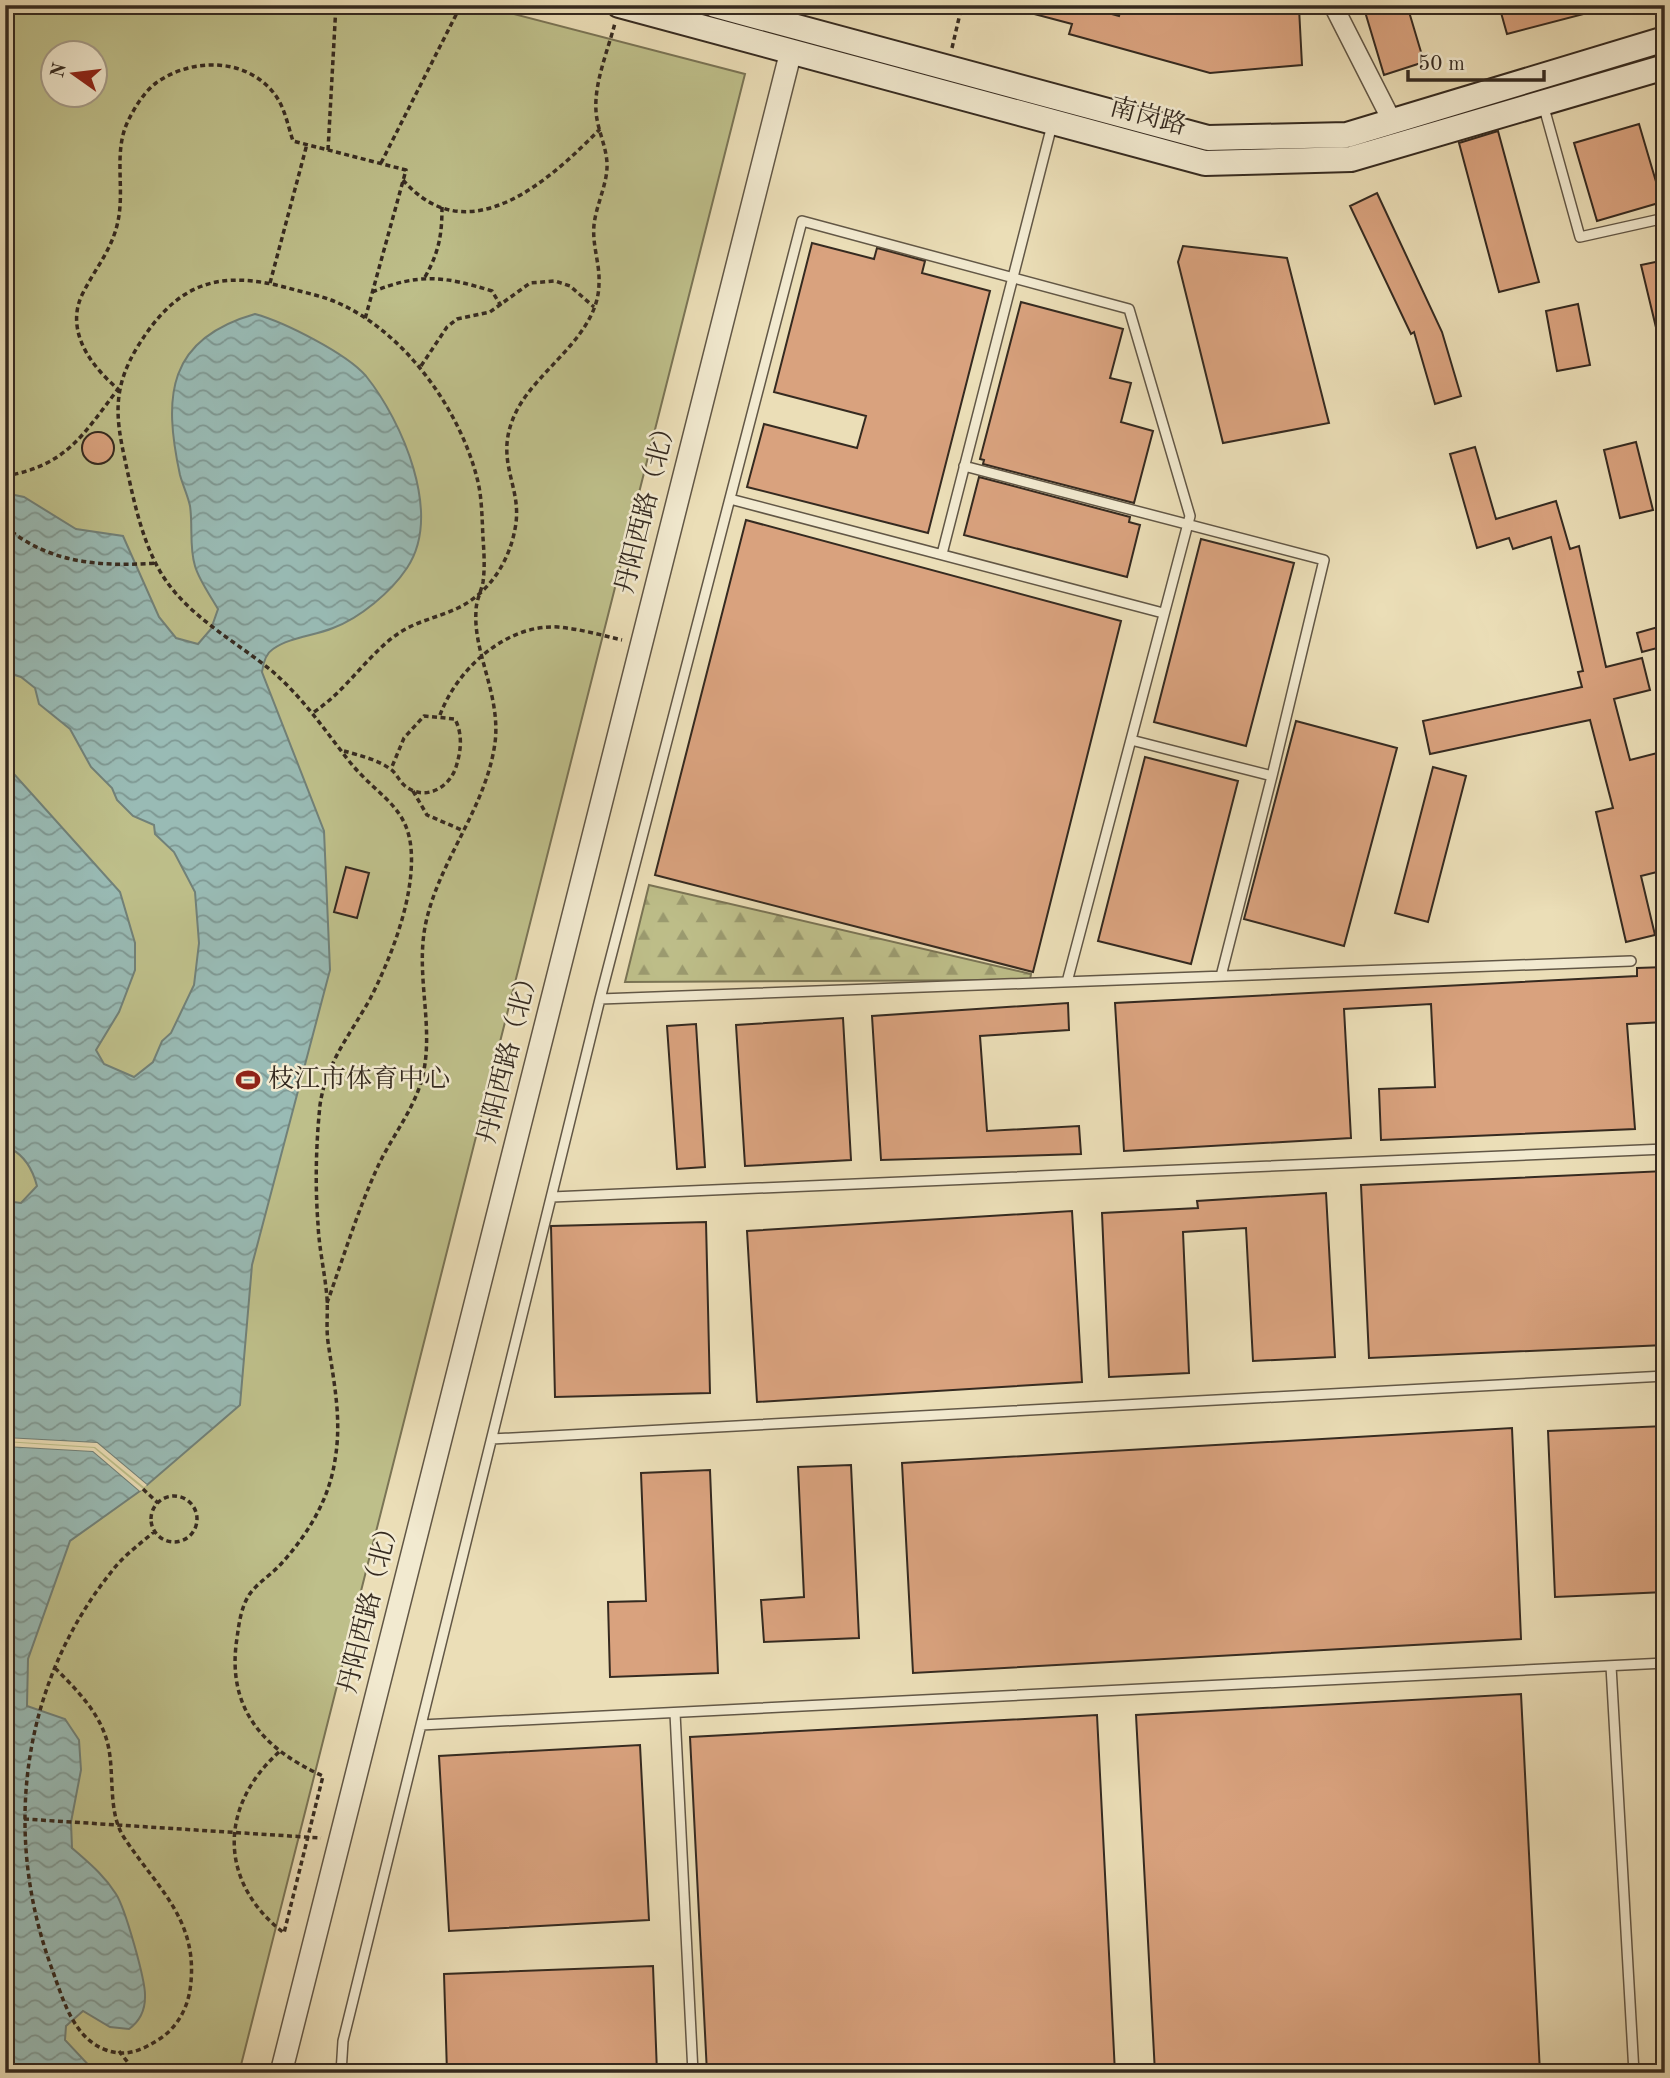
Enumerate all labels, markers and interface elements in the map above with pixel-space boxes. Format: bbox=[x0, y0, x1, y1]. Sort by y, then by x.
north arrow bbox=[38, 38, 108, 108]
scale bar bbox=[1408, 38, 1544, 82]
text: 50 m bbox=[1418, 54, 1465, 75]
text: N bbox=[49, 61, 71, 80]
street label: 南岗路 bbox=[1107, 92, 1190, 140]
street label: 丹阳西路（北） bbox=[609, 413, 682, 596]
street label: 丹阳西路（北） bbox=[471, 963, 544, 1146]
place label: 枝江市体育中心 bbox=[268, 1064, 450, 1093]
sports icon: 枝江市体育中心 bbox=[234, 1066, 262, 1094]
street label: 丹阳西路（北） bbox=[332, 1513, 405, 1696]

